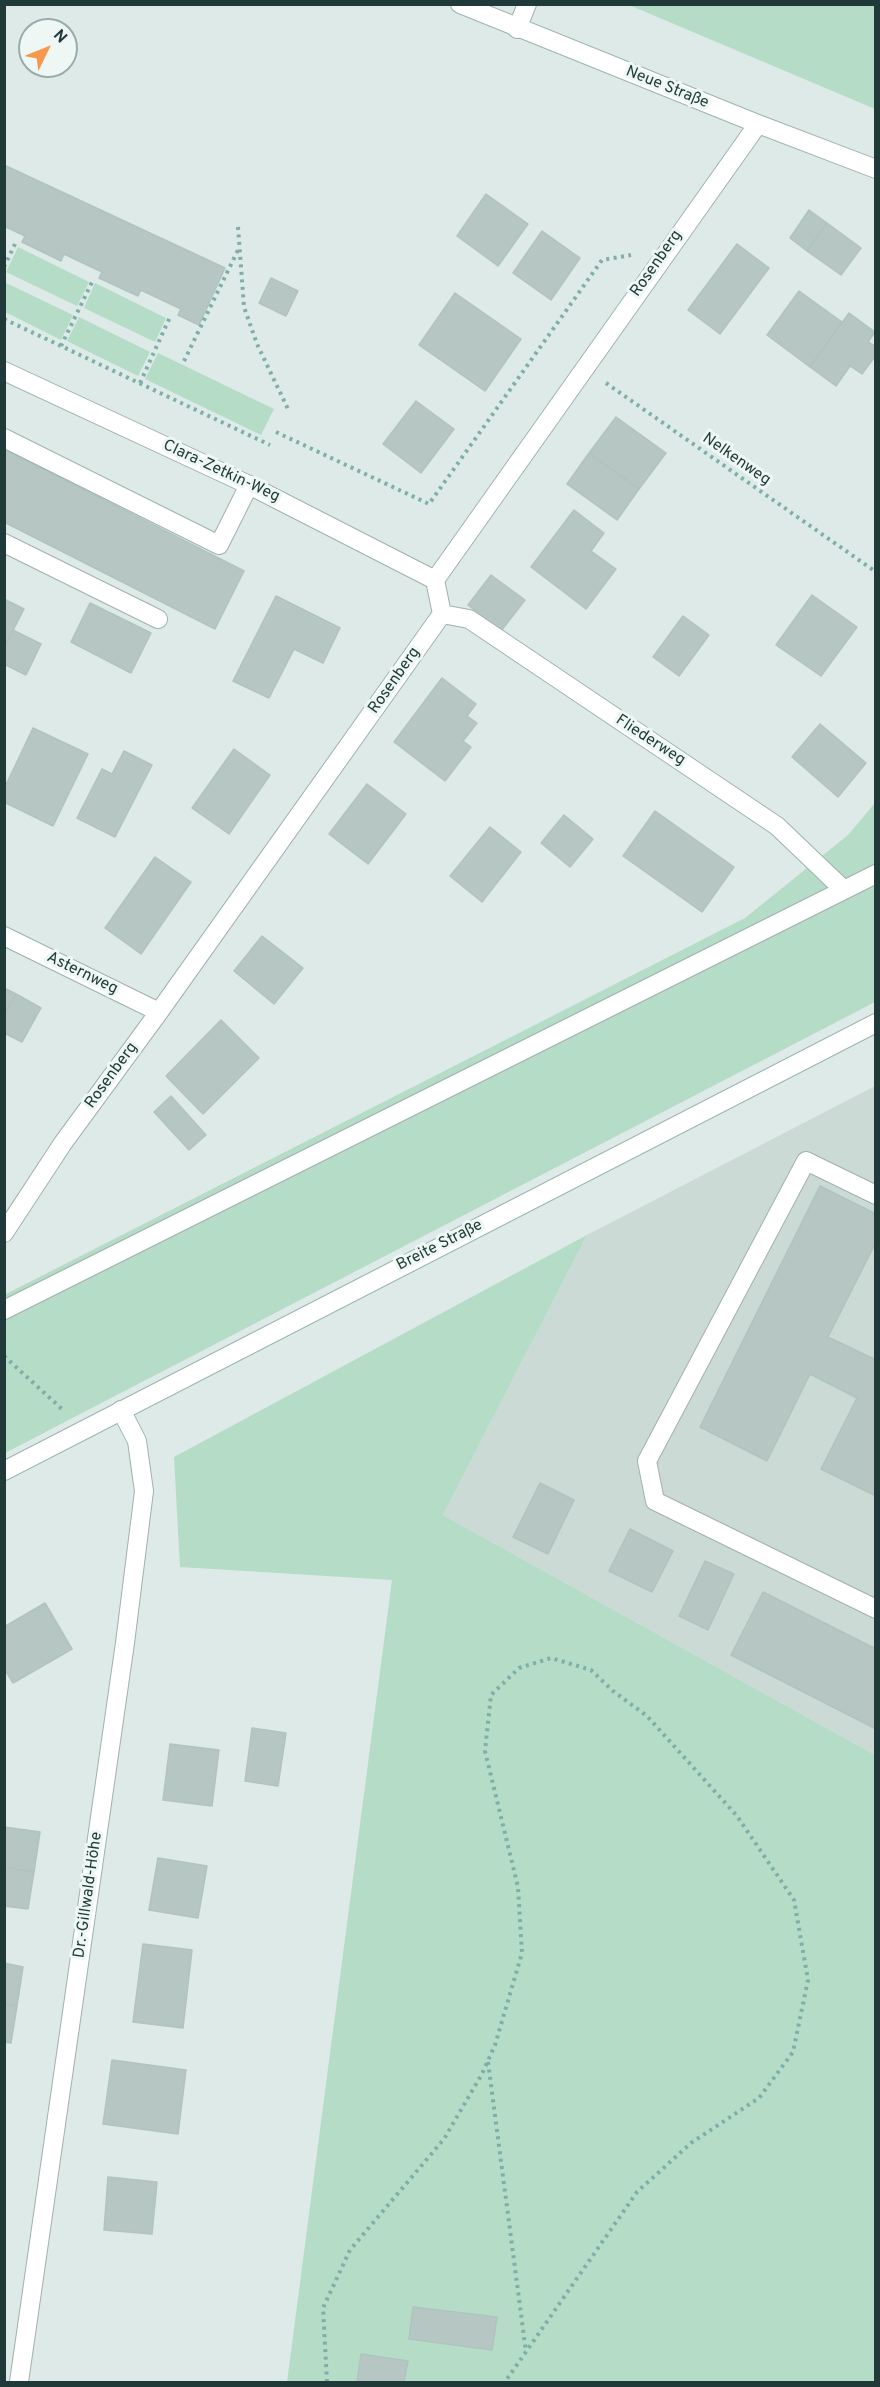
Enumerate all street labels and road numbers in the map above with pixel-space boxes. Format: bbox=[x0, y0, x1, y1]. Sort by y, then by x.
street label: Neue Straße bbox=[623, 63, 711, 113]
street label: Rosenberg bbox=[627, 227, 687, 301]
street label: Nelkenweg bbox=[698, 429, 774, 491]
street label: Clara-Zetkin-Weg bbox=[159, 437, 283, 507]
street label: Rosenberg bbox=[365, 644, 425, 718]
street label: Fliederweg bbox=[611, 711, 689, 771]
street label: Asternweg bbox=[43, 949, 121, 999]
street label: Rosenberg bbox=[82, 1039, 142, 1113]
street label: Breite Straße bbox=[394, 1216, 486, 1276]
street label: Dr.-Gillwald-Höhe bbox=[71, 1831, 107, 1959]

